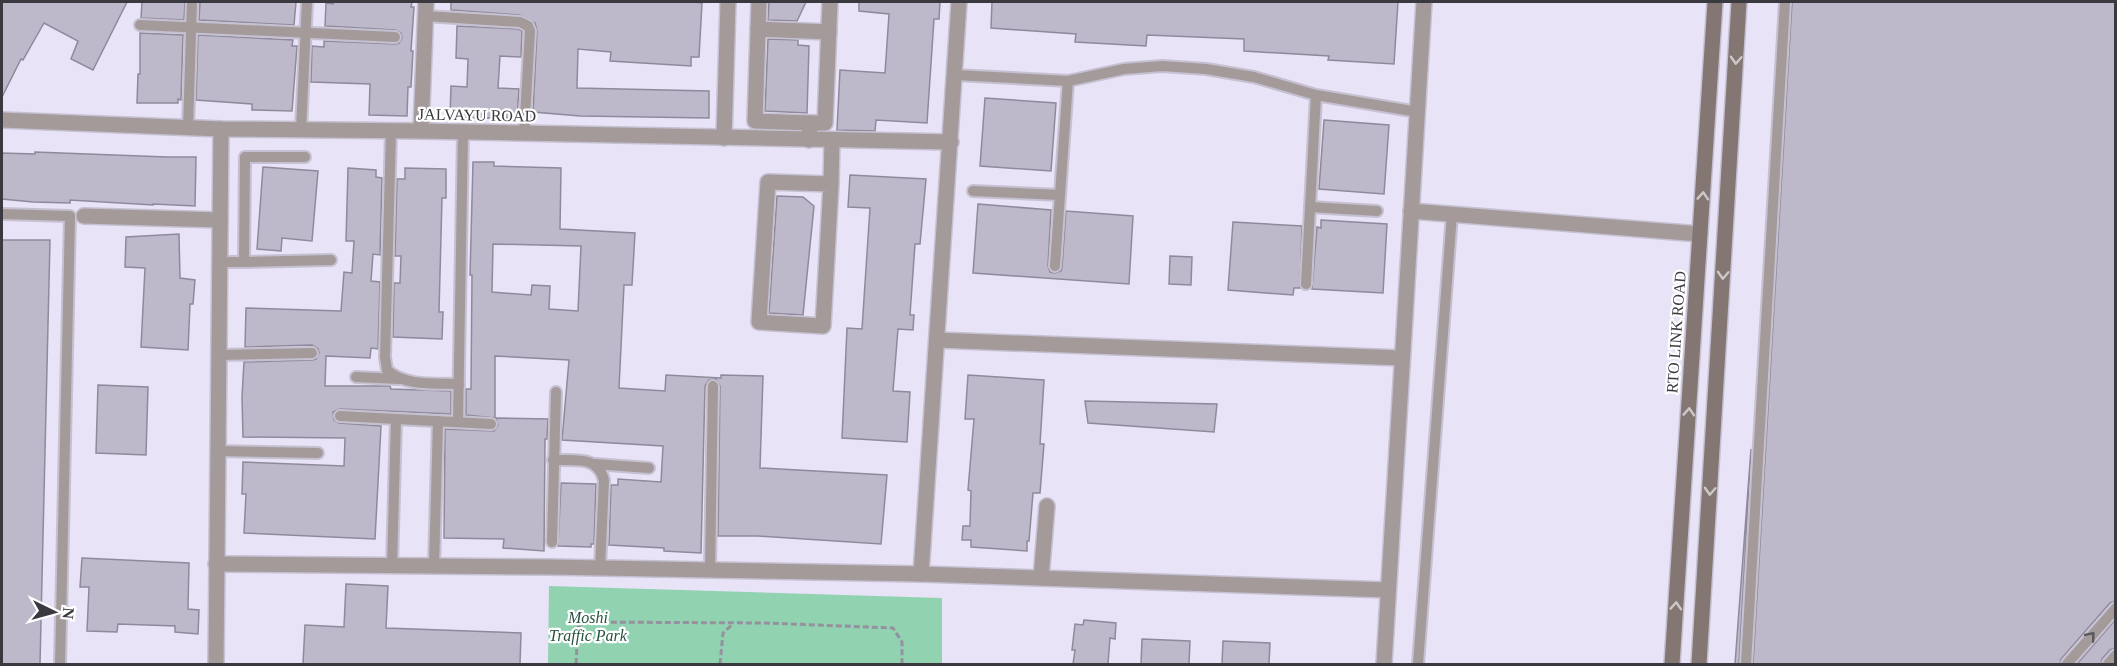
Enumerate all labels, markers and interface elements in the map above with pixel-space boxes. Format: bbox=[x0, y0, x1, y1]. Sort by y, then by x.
one-way arrow bbox=[1729, 55, 1742, 64]
street label: JALVAYU ROAD bbox=[418, 105, 536, 125]
one-way arrow bbox=[1696, 191, 1709, 200]
street label: RTO LINK ROAD bbox=[1663, 270, 1689, 394]
one-way arrow bbox=[1716, 271, 1729, 280]
one-way arrow bbox=[1682, 407, 1695, 416]
one-way arrow bbox=[1703, 487, 1716, 496]
north arrow bbox=[24, 582, 84, 642]
one-way arrow bbox=[1669, 602, 1682, 611]
text: N bbox=[59, 607, 77, 620]
park label: Moshi Traffic Park bbox=[549, 609, 628, 645]
one-way arrow bbox=[2084, 632, 2095, 643]

